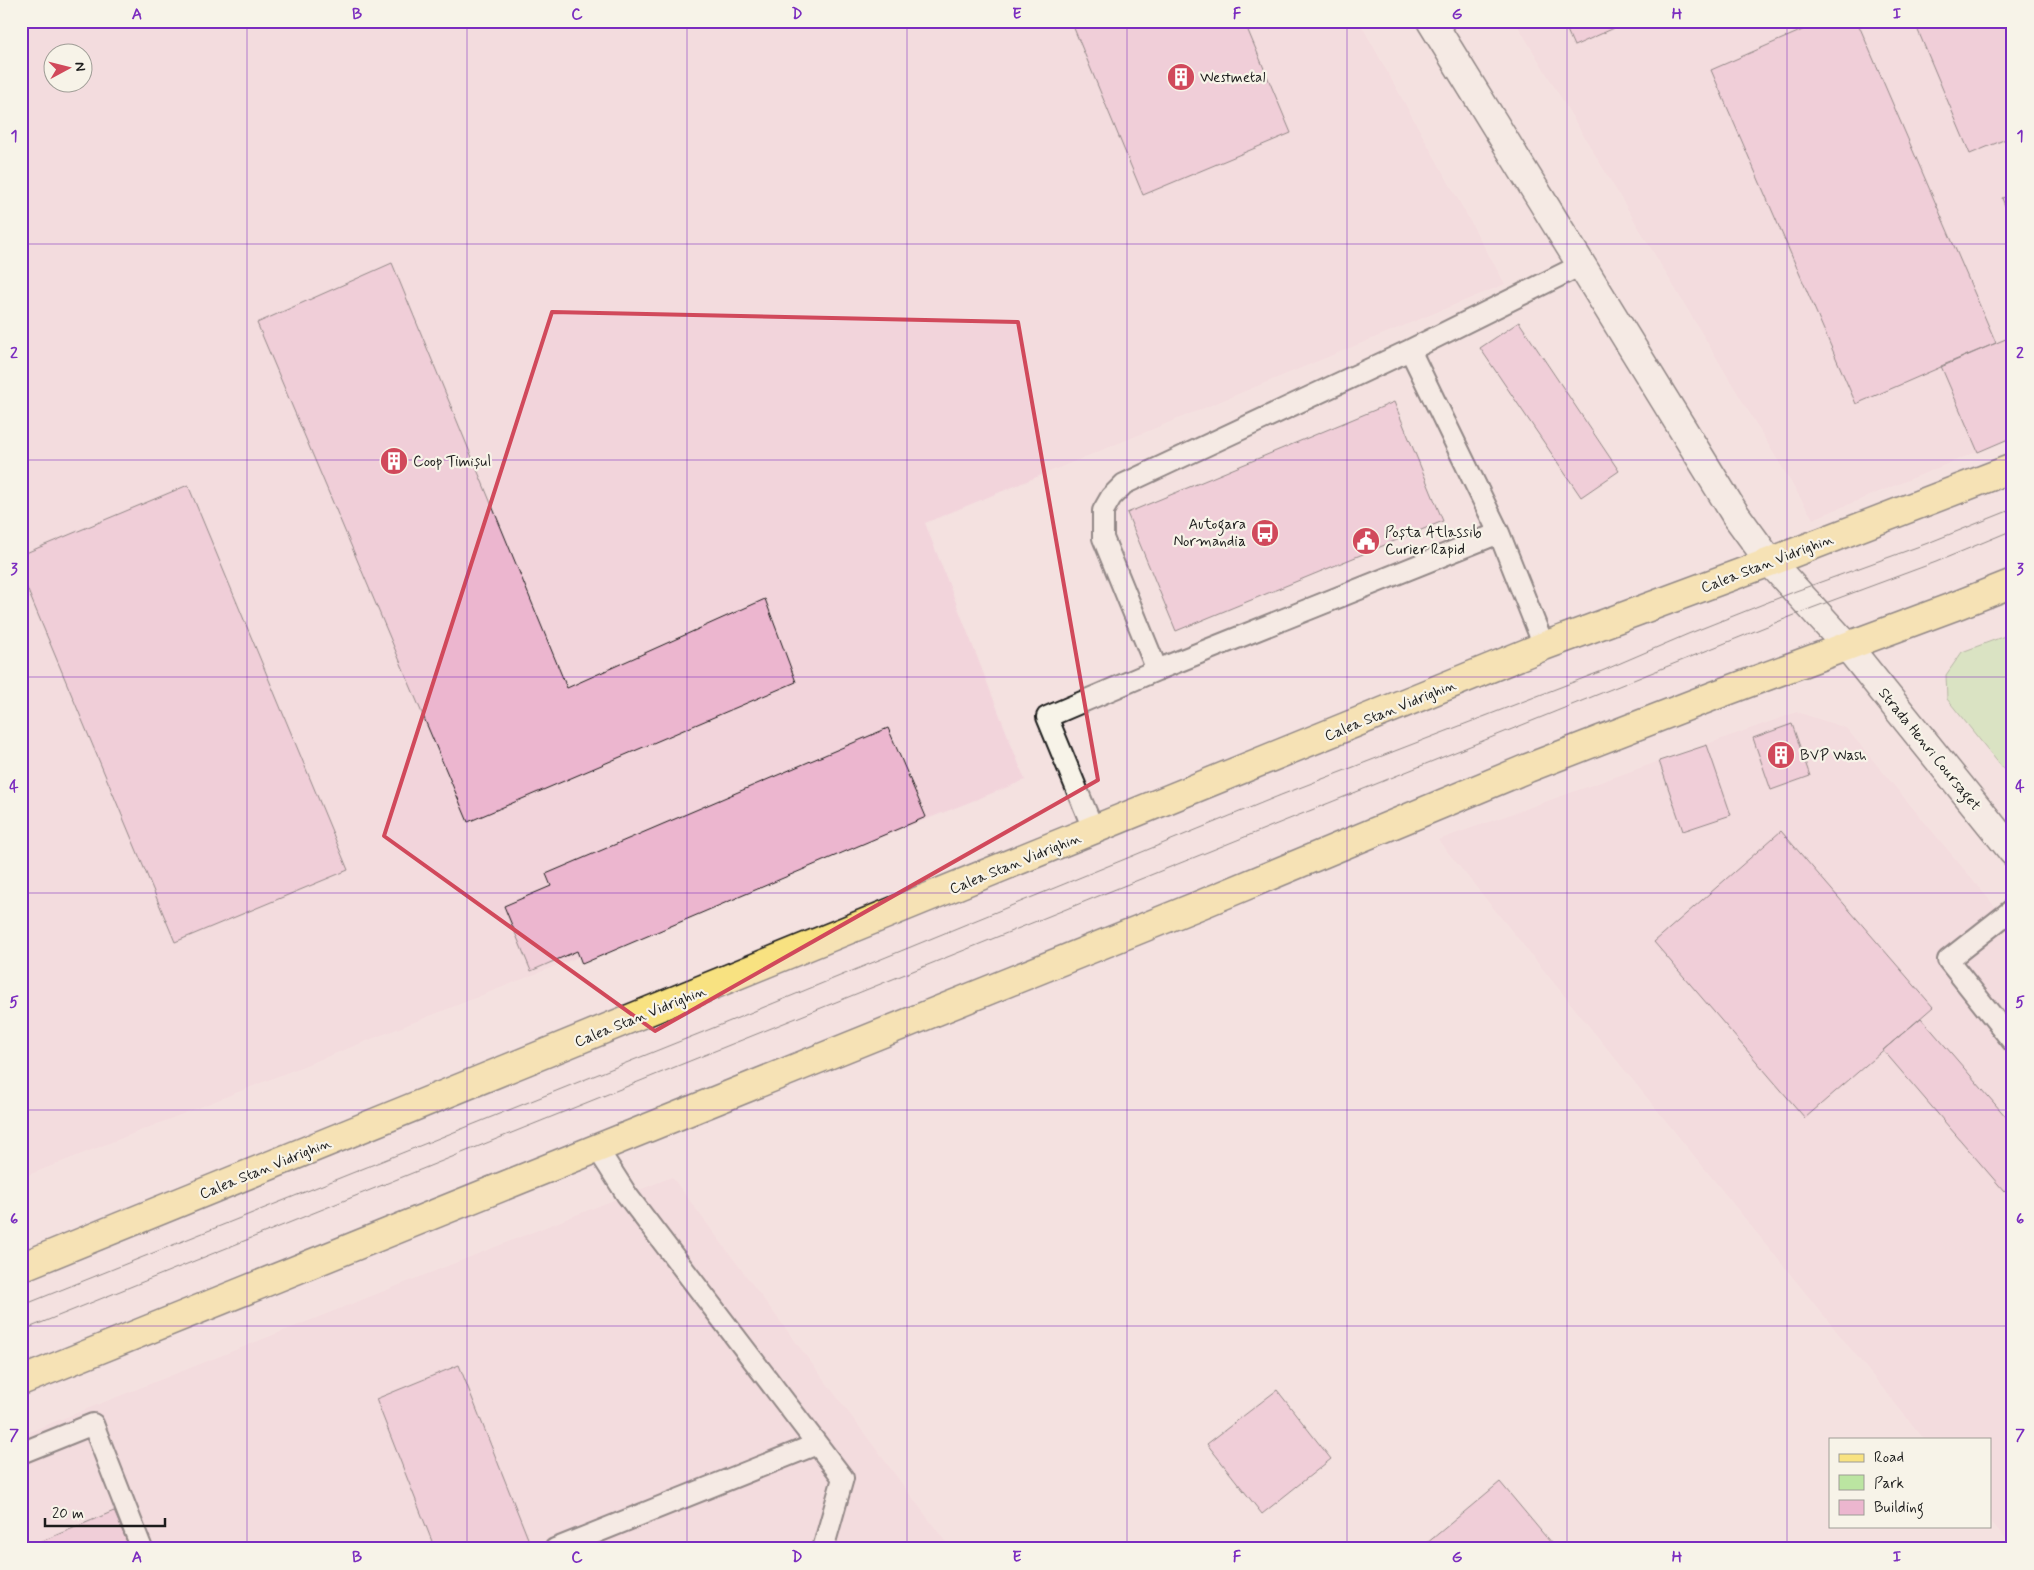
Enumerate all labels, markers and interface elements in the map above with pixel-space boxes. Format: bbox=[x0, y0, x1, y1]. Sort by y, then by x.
text: A bbox=[132, 4, 142, 25]
text: B bbox=[352, 4, 362, 25]
text: C bbox=[571, 4, 583, 25]
text: D bbox=[791, 4, 803, 25]
text: E bbox=[1012, 4, 1022, 25]
text: F bbox=[1233, 4, 1242, 25]
text: G bbox=[1452, 4, 1463, 25]
text: H bbox=[1672, 4, 1683, 25]
text: I bbox=[1893, 4, 1902, 25]
north arrow bbox=[42, 42, 92, 92]
text: N bbox=[70, 61, 89, 72]
building icon: Westmetal bbox=[1166, 62, 1196, 92]
place label: Westmetal bbox=[1200, 68, 1265, 88]
text: 1 bbox=[10, 126, 18, 147]
text: 1 bbox=[2016, 126, 2024, 147]
text: 2 bbox=[10, 343, 18, 364]
text: 2 bbox=[2016, 343, 2024, 364]
building icon: Coop Timișul bbox=[379, 446, 409, 476]
place label: Coop Timișul bbox=[413, 452, 491, 472]
place label: Autogara Normandia bbox=[1173, 515, 1246, 552]
bus stop icon: Autogara Normandia bbox=[1250, 518, 1280, 548]
place label: Poșta Atlassib Curier Rapid bbox=[1385, 523, 1482, 560]
public building icon: Poșta Atlassib Curier Rapid bbox=[1351, 526, 1381, 556]
street label: Calea Stan Vidrighin bbox=[1698, 529, 1837, 598]
text: 3 bbox=[10, 559, 18, 580]
text: 3 bbox=[2016, 559, 2024, 580]
street label: Calea Stan Vidrighin bbox=[1322, 675, 1459, 746]
street label: Strada Henri Coursaget bbox=[1873, 684, 1985, 816]
building icon: BVP Wash bbox=[1766, 740, 1796, 770]
place label: BVP Wash bbox=[1800, 746, 1867, 766]
text: 4 bbox=[9, 776, 19, 797]
text: 4 bbox=[2015, 776, 2025, 797]
street label: Calea Stan Vidrighin bbox=[947, 828, 1084, 899]
street label: Calea Stan Vidrighin bbox=[572, 981, 709, 1052]
text: 5 bbox=[9, 992, 19, 1013]
text: 5 bbox=[2015, 992, 2025, 1013]
street label: Calea Stan Vidrighin bbox=[197, 1133, 334, 1204]
text: 6 bbox=[10, 1209, 18, 1230]
text: 6 bbox=[2016, 1209, 2024, 1230]
text: 7 bbox=[9, 1425, 19, 1446]
text: 7 bbox=[2015, 1425, 2025, 1446]
legend bbox=[1829, 1438, 1992, 1528]
text: Road bbox=[1874, 1448, 1904, 1468]
text: Park bbox=[1874, 1474, 1904, 1494]
scale bar bbox=[45, 1495, 165, 1527]
text: Building bbox=[1874, 1498, 1924, 1519]
text: 20 m bbox=[52, 1504, 84, 1524]
text: A bbox=[132, 1547, 142, 1568]
text: B bbox=[352, 1547, 362, 1568]
text: C bbox=[571, 1547, 583, 1568]
text: D bbox=[791, 1547, 803, 1568]
text: E bbox=[1012, 1547, 1022, 1568]
text: F bbox=[1233, 1547, 1242, 1568]
text: G bbox=[1452, 1547, 1463, 1568]
text: H bbox=[1672, 1547, 1683, 1568]
text: I bbox=[1893, 1547, 1902, 1568]

